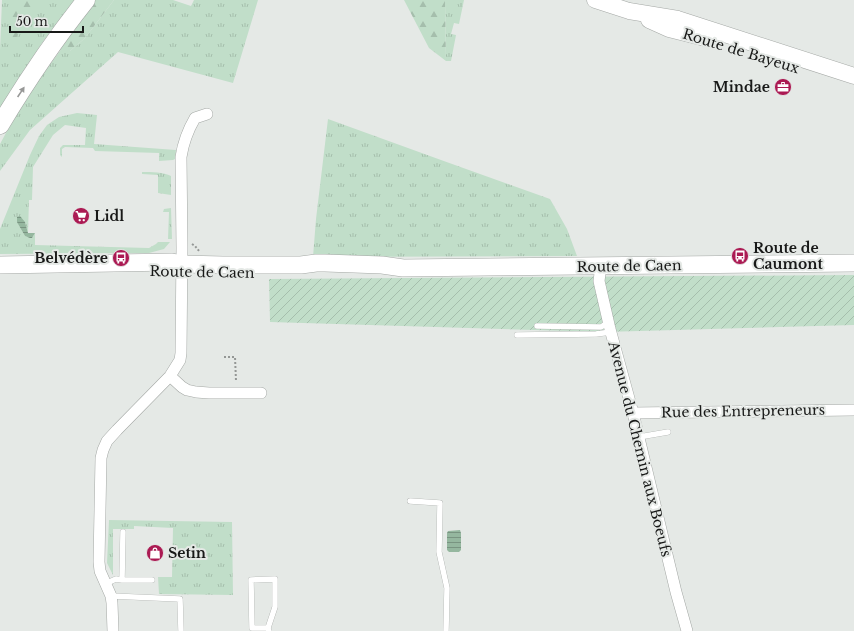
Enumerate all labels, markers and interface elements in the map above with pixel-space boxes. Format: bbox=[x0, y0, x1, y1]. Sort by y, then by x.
scale bar bbox=[10, 8, 83, 34]
text: 50 m bbox=[16, 14, 48, 29]
street label: Route de Bayeux bbox=[680, 25, 802, 77]
office icon: Mindae bbox=[773, 77, 793, 97]
place label: Mindae bbox=[713, 78, 770, 96]
one-way arrow bbox=[17, 87, 25, 97]
supermarket icon: Lidl bbox=[71, 206, 91, 226]
place label: Lidl bbox=[94, 207, 124, 225]
place label: Route de Caumont bbox=[753, 239, 823, 273]
bus stop icon: Route de Caumont bbox=[730, 246, 750, 266]
bus stop icon: Belvédère bbox=[111, 248, 131, 268]
place label: Belvédère bbox=[34, 249, 108, 267]
street label: Route de Caen bbox=[576, 256, 682, 276]
street label: Route de Caen bbox=[149, 262, 255, 282]
street label: Avenue du Chemin aux Boeufs bbox=[604, 338, 676, 559]
street label: Rue des Entrepreneurs bbox=[661, 401, 825, 421]
shop icon: Setin bbox=[145, 543, 165, 563]
place label: Setin bbox=[168, 544, 206, 562]

